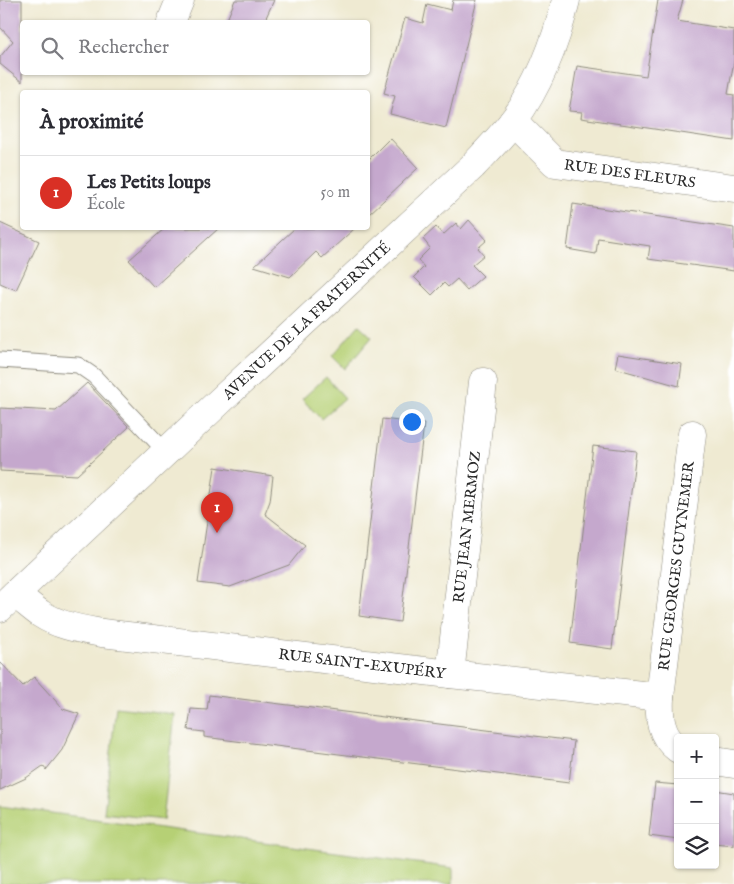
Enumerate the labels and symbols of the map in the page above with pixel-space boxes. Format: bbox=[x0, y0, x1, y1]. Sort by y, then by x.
street label: RUE DES FLEURS bbox=[563, 155, 697, 192]
street label: AVENUE DE LA FRATERNITÉ bbox=[218, 238, 394, 404]
your location bbox=[399, 409, 425, 435]
street label: RUE JEAN MERMOZ bbox=[449, 449, 485, 604]
street label: RUE GEORGES GUYNEMER bbox=[654, 460, 698, 672]
pin: 1 bbox=[201, 492, 233, 533]
street label: RUE SAINT-EXUPÉRY bbox=[277, 644, 447, 683]

